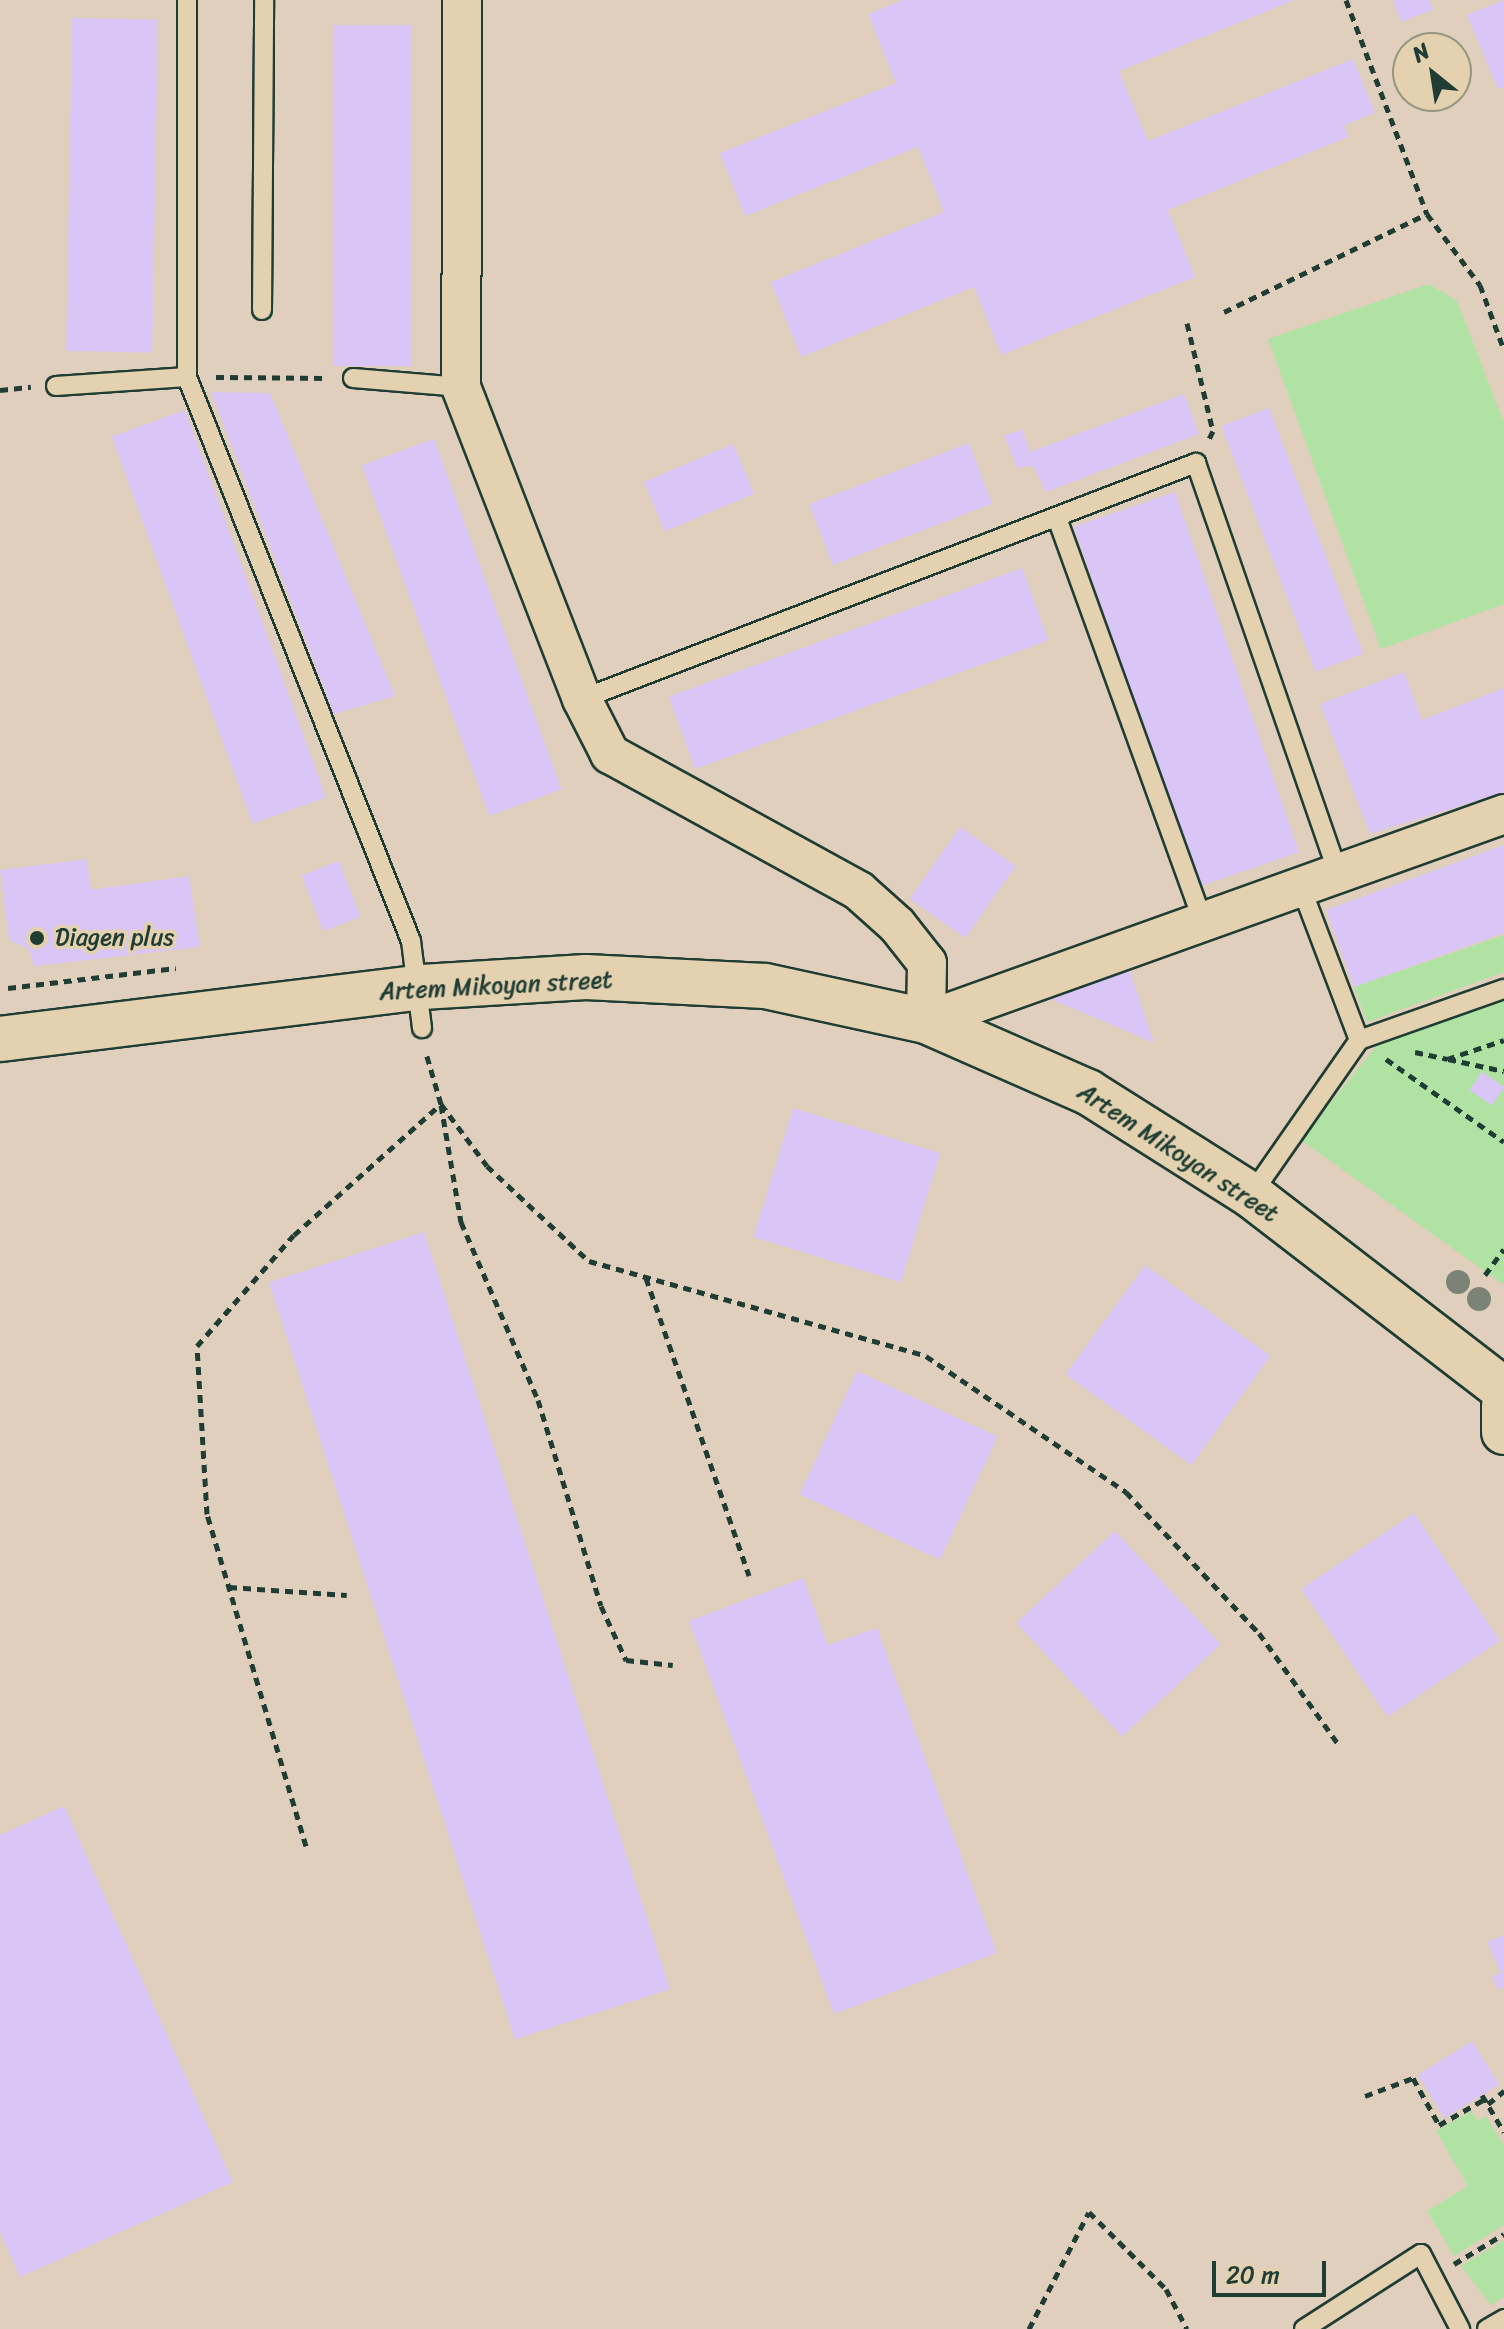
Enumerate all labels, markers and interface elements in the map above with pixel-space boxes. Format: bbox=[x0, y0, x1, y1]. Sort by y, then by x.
north arrow bbox=[1392, 32, 1472, 112]
text: N bbox=[1404, 32, 1437, 73]
place label: Diagen plus bbox=[55, 924, 173, 952]
marker: Diagen plus bbox=[26, 927, 48, 949]
street label: Artem Mikoyan street bbox=[378, 965, 614, 1007]
street label: Artem Mikoyan street bbox=[1072, 1077, 1284, 1229]
scale bar bbox=[1216, 2245, 1330, 2295]
text: 20 m bbox=[1226, 2254, 1280, 2296]

